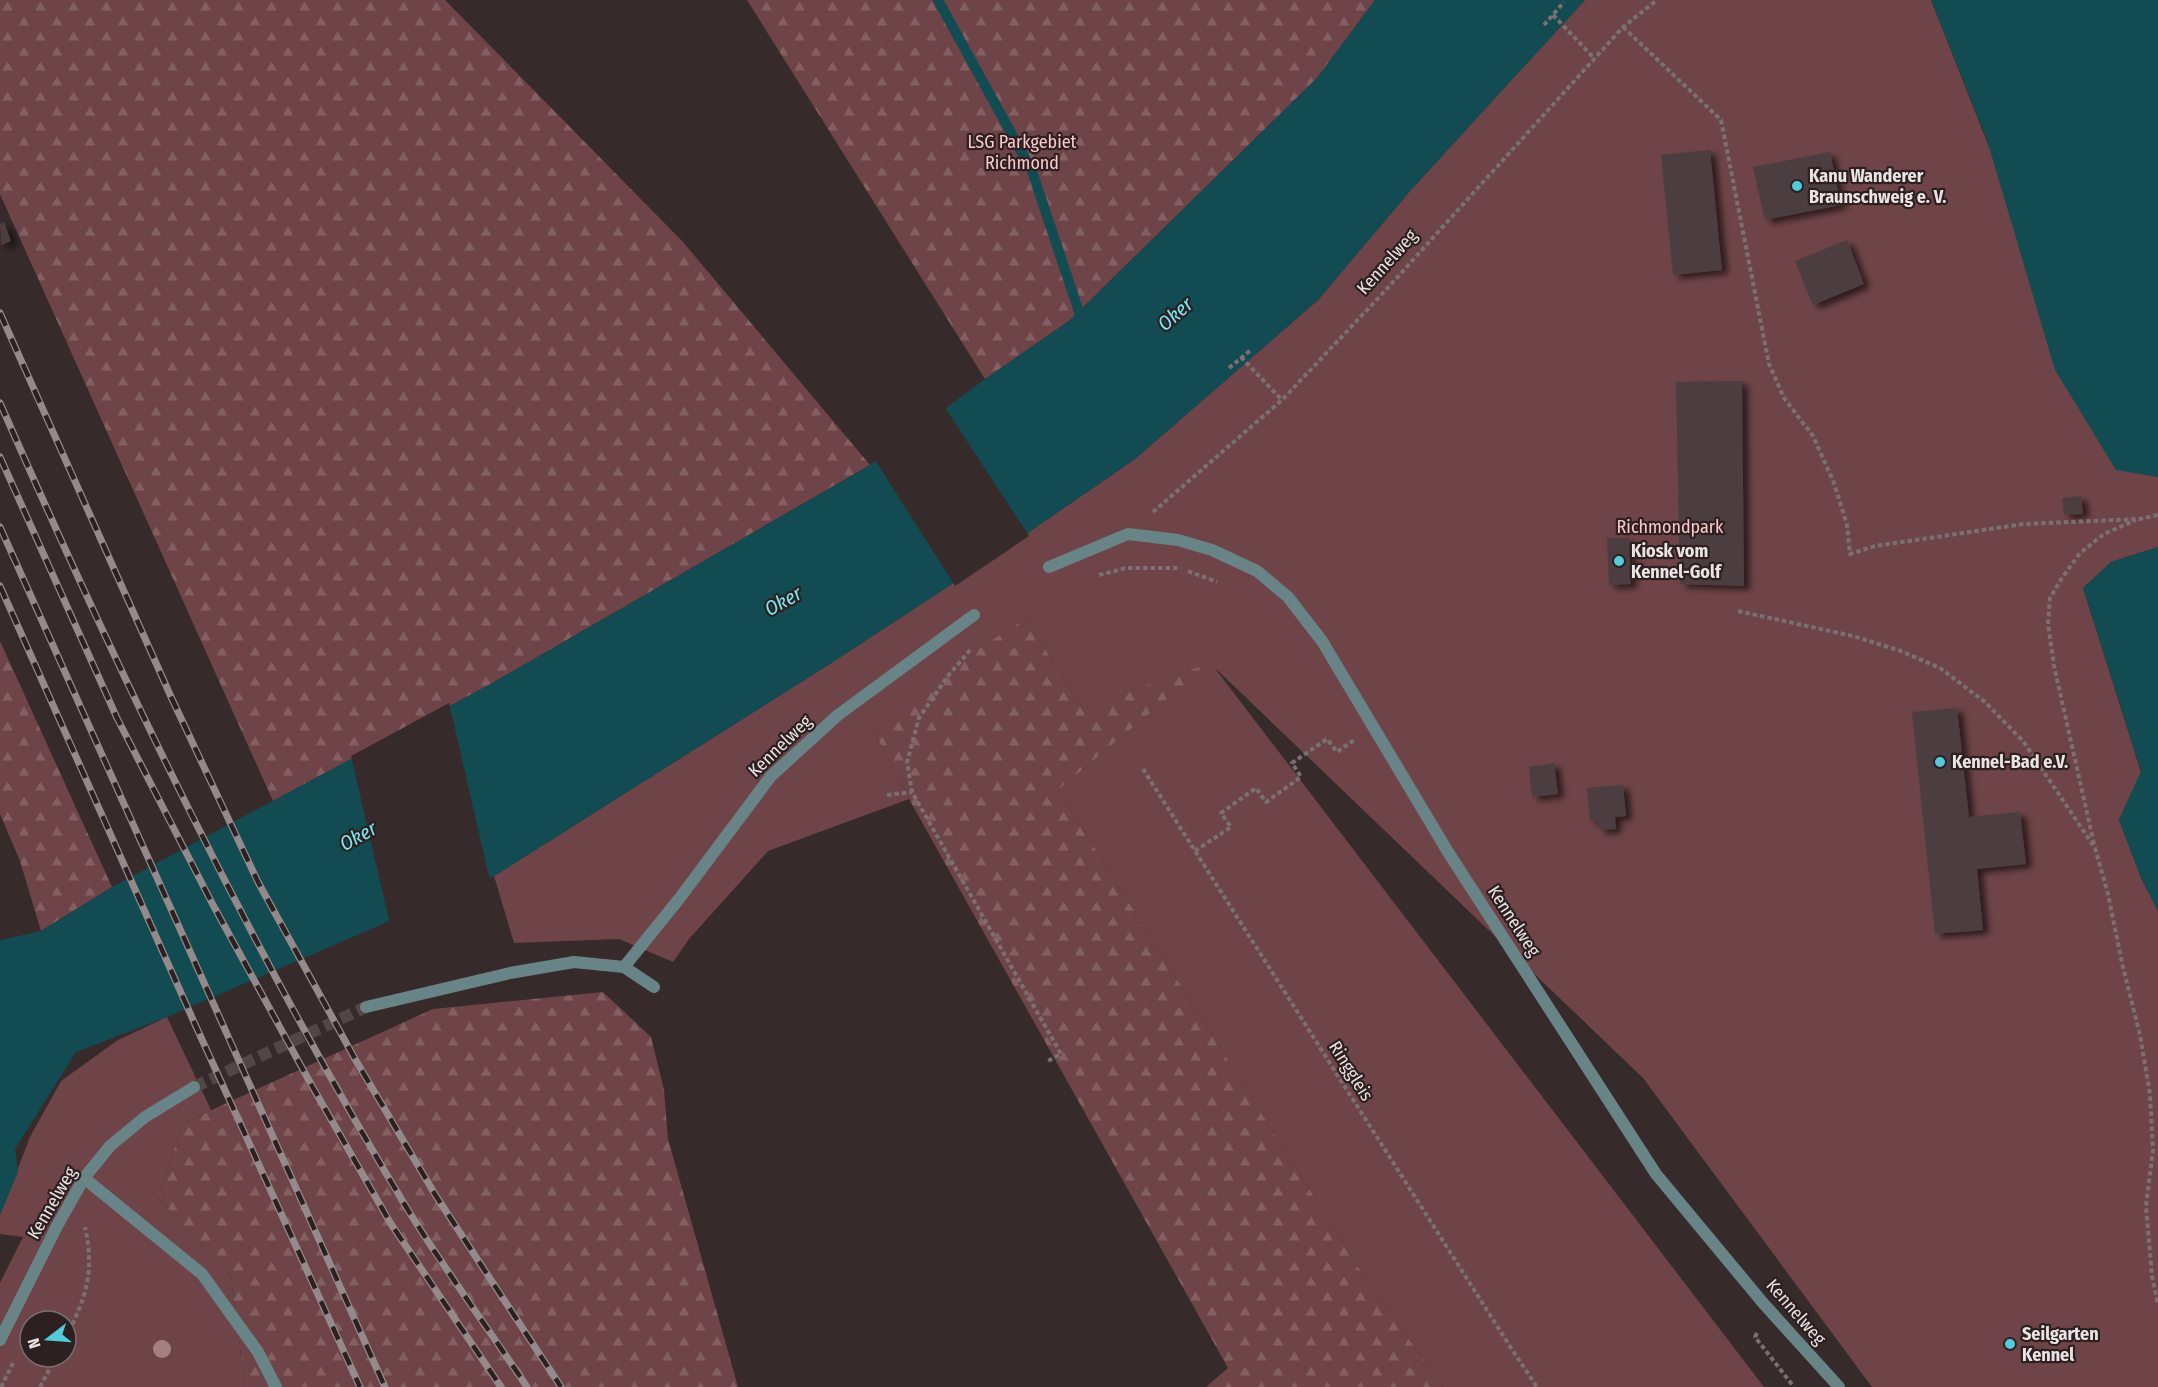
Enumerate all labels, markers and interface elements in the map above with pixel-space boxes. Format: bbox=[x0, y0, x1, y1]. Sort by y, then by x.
park label: LSG Parkgebiet Richmond bbox=[968, 131, 1077, 174]
place label: Kanu Wanderer Braunschweig e. V. bbox=[1809, 165, 1946, 208]
marker: Kanu Wanderer Braunschweig e. V. bbox=[1790, 179, 1804, 193]
street label: Kennelweg bbox=[1352, 225, 1422, 299]
water label: Oker bbox=[1152, 292, 1198, 336]
park label: Richmondpark bbox=[1617, 516, 1724, 538]
place label: Kiosk vom Kennel-Golf bbox=[1631, 540, 1723, 583]
marker: Kiosk vom Kennel-Golf bbox=[1612, 554, 1626, 568]
water label: Oker bbox=[760, 581, 807, 621]
street label: Kennelweg bbox=[744, 710, 817, 782]
place label: Kennel-Bad e.V. bbox=[1952, 751, 2068, 773]
marker: Kennel-Bad e.V. bbox=[1933, 755, 1947, 769]
water label: Oker bbox=[335, 816, 382, 856]
street label: Kennelweg bbox=[1483, 881, 1545, 961]
street label: Ringgleis bbox=[1324, 1037, 1378, 1105]
street label: Kennelweg bbox=[22, 1162, 82, 1243]
street label: Kennelweg bbox=[1761, 1275, 1831, 1350]
north arrow bbox=[18, 1309, 78, 1369]
place label: Seilgarten Kennel bbox=[2022, 1323, 2099, 1366]
text: N bbox=[24, 1336, 45, 1351]
marker: Seilgarten Kennel bbox=[2003, 1337, 2017, 1351]

